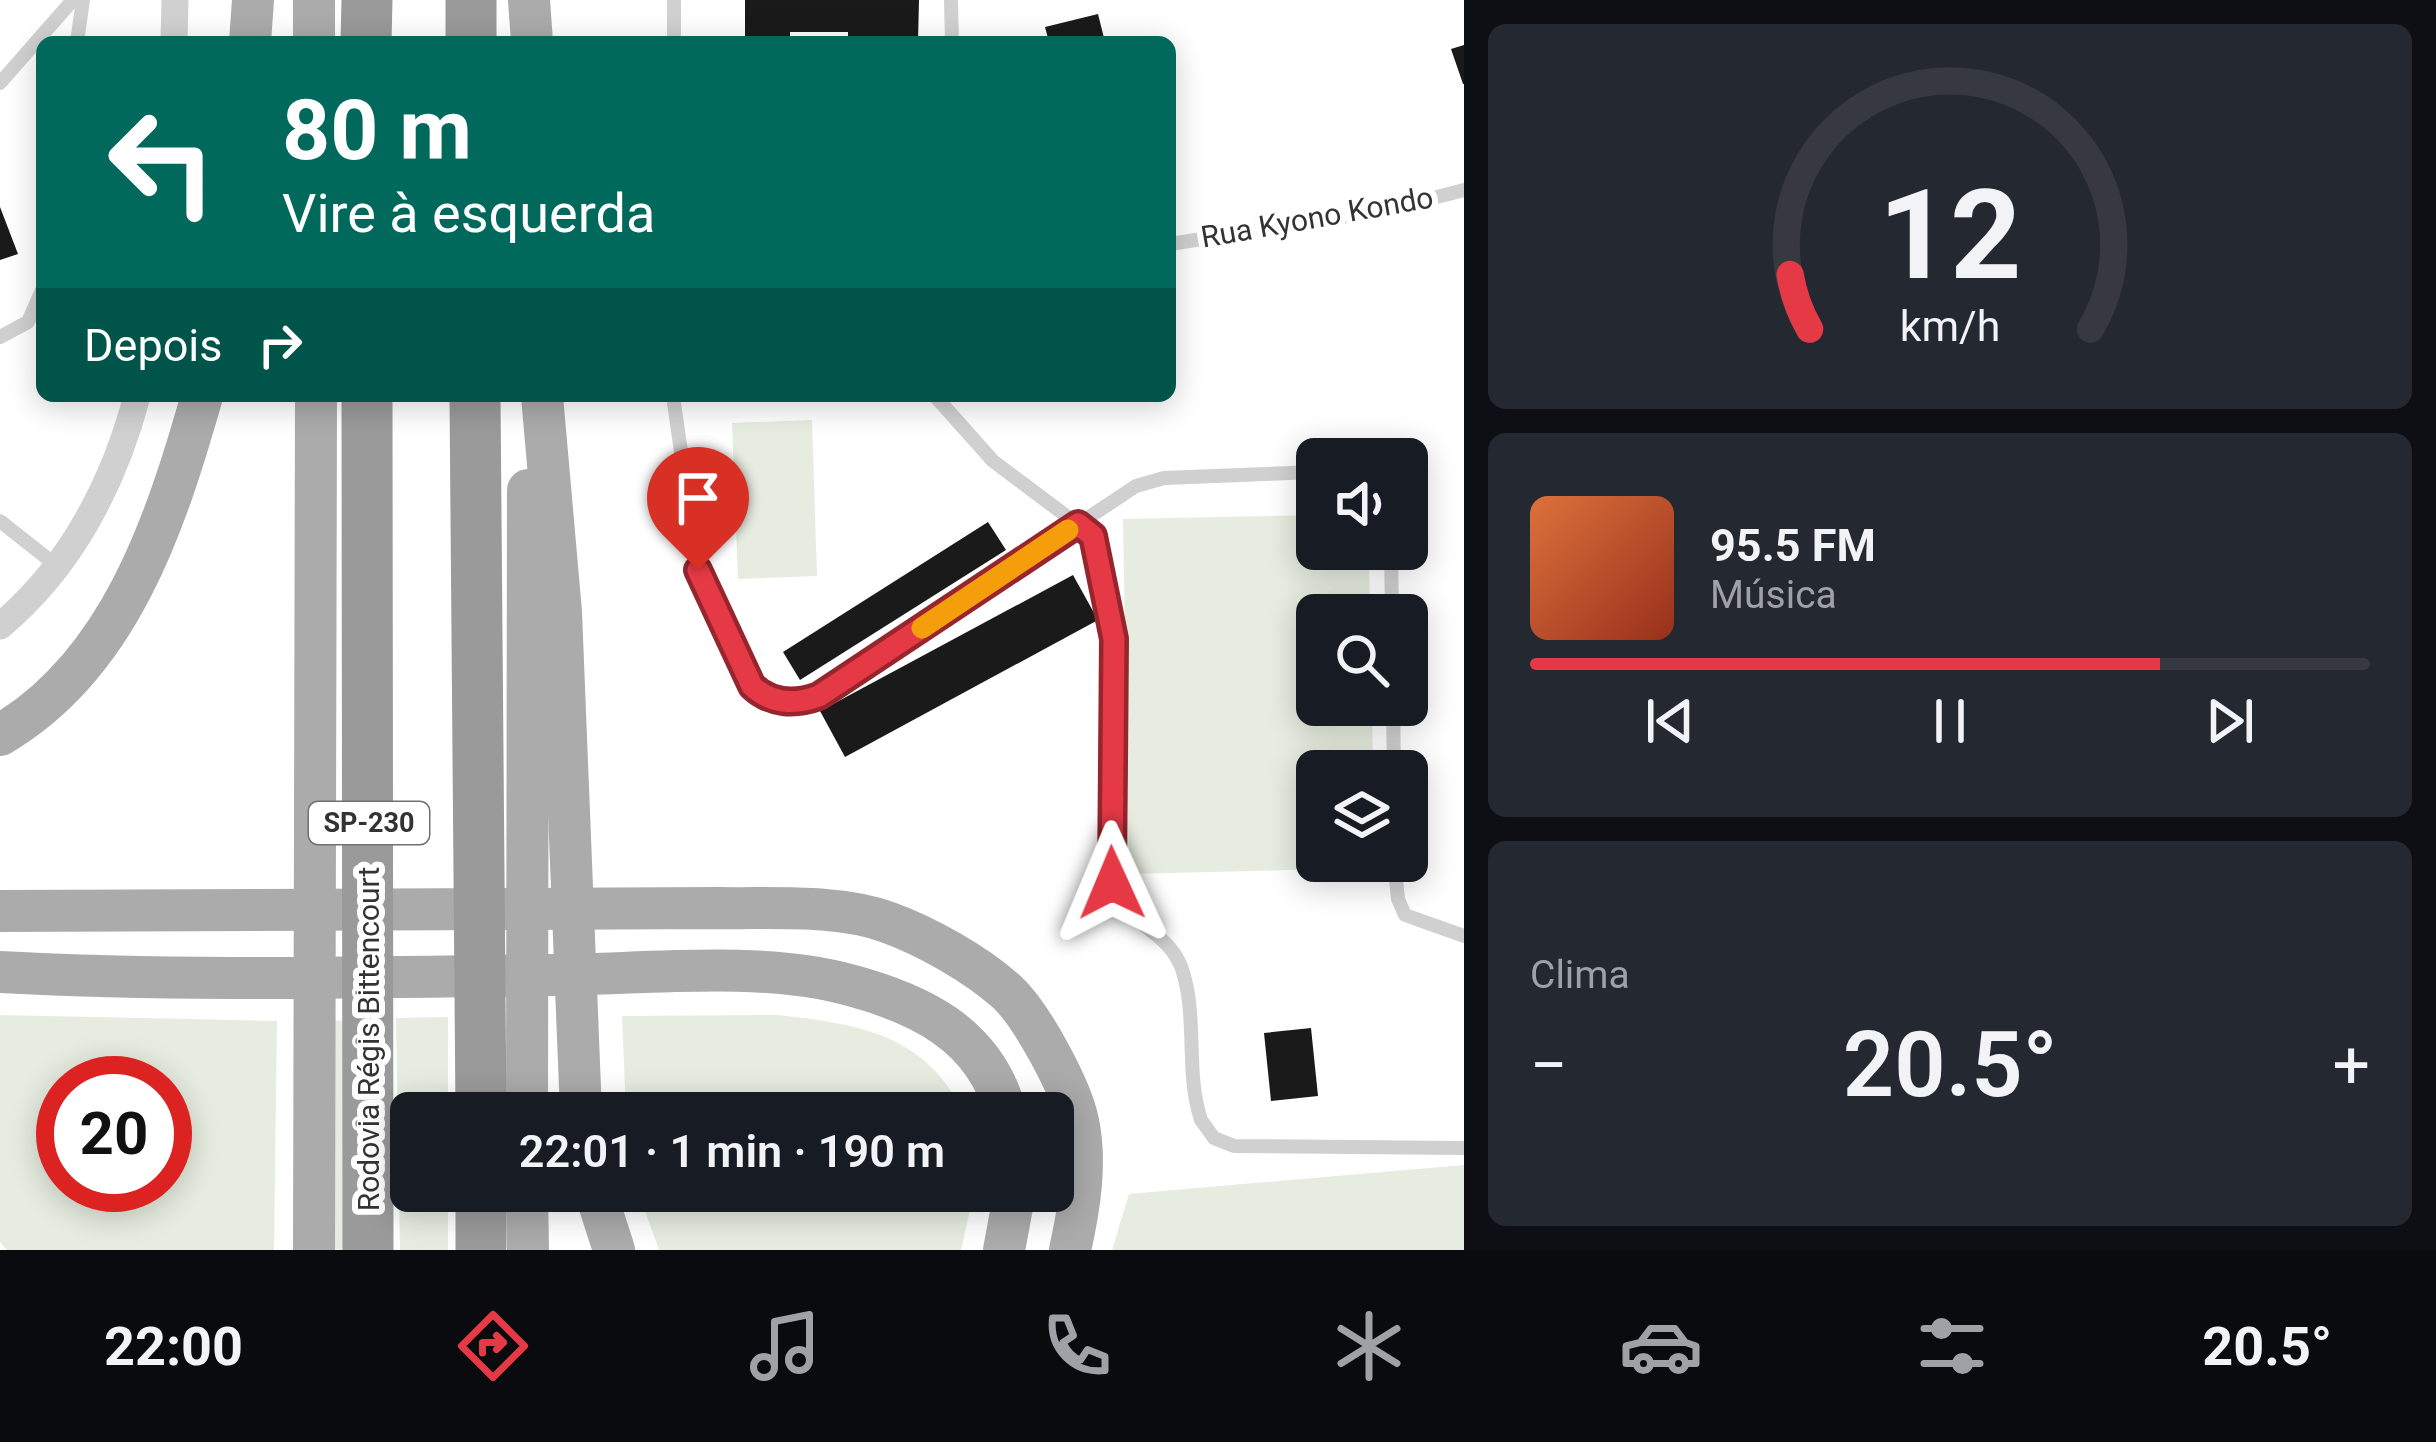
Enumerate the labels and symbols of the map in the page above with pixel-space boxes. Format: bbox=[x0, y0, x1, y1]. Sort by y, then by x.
street label: Rua Kyono Kondo bbox=[1198, 179, 1436, 255]
pin bbox=[647, 447, 749, 570]
road number: SP-230 bbox=[309, 802, 429, 844]
position arrow bbox=[1049, 820, 1175, 946]
street label: Rodovia Régis Bittencourt bbox=[351, 867, 386, 1211]
speed limit sign: 20 bbox=[36, 1056, 192, 1212]

